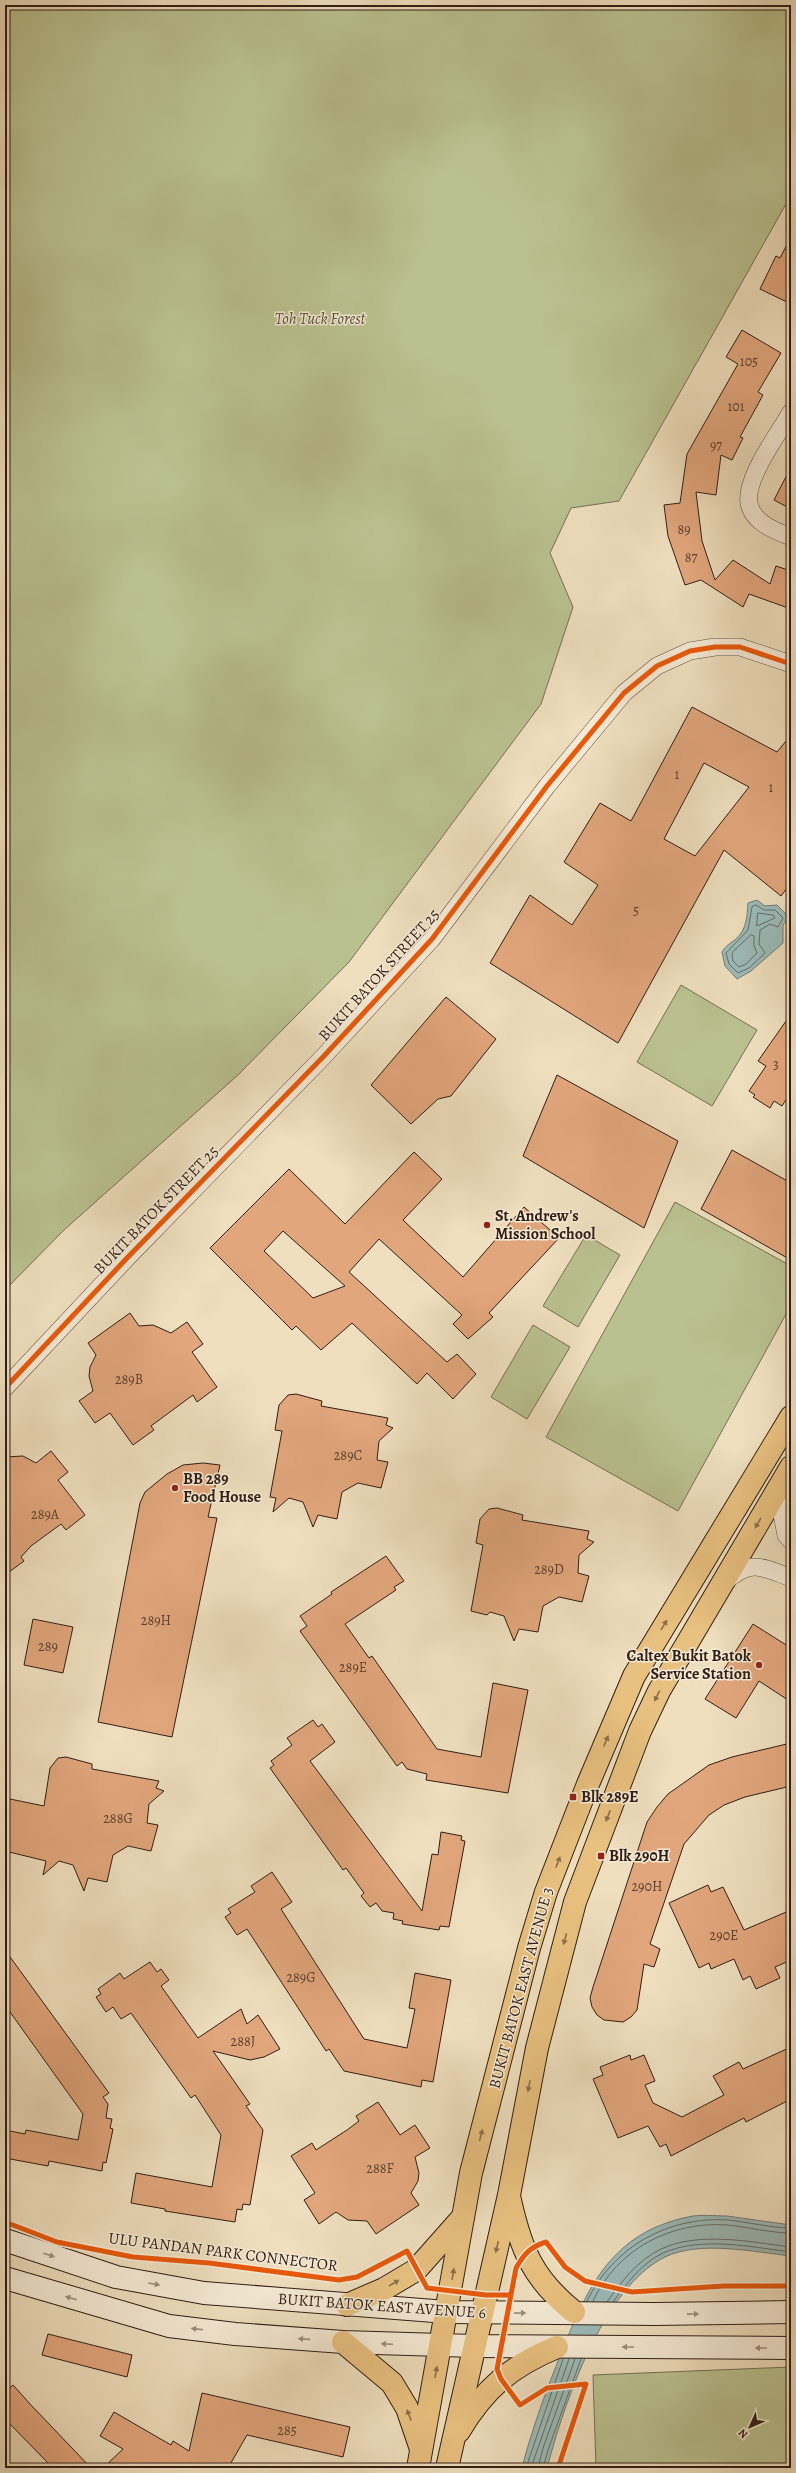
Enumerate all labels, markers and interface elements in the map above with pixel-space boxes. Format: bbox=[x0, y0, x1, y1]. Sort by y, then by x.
park label: Toh Tuck Forest bbox=[275, 308, 367, 330]
house number: 105 bbox=[740, 352, 758, 371]
house number: 101 bbox=[727, 397, 745, 416]
house number: 97 bbox=[710, 436, 722, 455]
house number: 89 bbox=[677, 520, 691, 539]
house number: 87 bbox=[685, 548, 697, 567]
house number: 1 bbox=[675, 765, 680, 784]
house number: 1 bbox=[769, 778, 774, 797]
house number: 5 bbox=[633, 901, 639, 920]
street label: BUKIT BATOK STREET 25 bbox=[313, 904, 445, 1046]
house number: 3 bbox=[773, 1055, 779, 1074]
street label: BUKIT BATOK STREET 25 bbox=[89, 1141, 224, 1279]
place label: St. Andrew's Mission School bbox=[495, 1205, 596, 1245]
marker: St. Andrew's Mission School bbox=[482, 1220, 492, 1230]
house number: 289B bbox=[115, 1370, 143, 1389]
house number: 289C bbox=[334, 1446, 363, 1465]
place label: BB 289 Food House bbox=[183, 1468, 261, 1508]
marker: BB 289 Food House bbox=[170, 1483, 180, 1493]
house number: 289A bbox=[31, 1505, 60, 1524]
one-way arrow bbox=[754, 1517, 761, 1529]
house number: 289D bbox=[534, 1560, 564, 1579]
house number: 289H bbox=[141, 1611, 171, 1630]
one-way arrow bbox=[660, 1619, 667, 1631]
house number: 289 bbox=[38, 1637, 58, 1656]
place label: Caltex Bukit Batok Service Station bbox=[627, 1645, 752, 1685]
house number: 289E bbox=[339, 1658, 367, 1677]
marker: Caltex Bukit Batok Service Station bbox=[754, 1660, 764, 1670]
one-way arrow bbox=[654, 1690, 660, 1702]
one-way arrow bbox=[603, 1735, 609, 1747]
place label: Blk 289E bbox=[581, 1786, 639, 1808]
marker: Blk 289E bbox=[568, 1792, 578, 1802]
house number: 288G bbox=[103, 1809, 133, 1828]
one-way arrow bbox=[604, 1811, 610, 1823]
place label: Blk 290H bbox=[609, 1845, 669, 1867]
marker: Blk 290H bbox=[596, 1851, 606, 1861]
one-way arrow bbox=[555, 1856, 561, 1868]
house number: 290H bbox=[631, 1877, 663, 1896]
street label: BUKIT BATOK EAST AVENUE 3 bbox=[483, 1885, 559, 2091]
house number: 290E bbox=[710, 1926, 738, 1945]
one-way arrow bbox=[562, 1933, 568, 1945]
house number: 289G bbox=[286, 1968, 316, 1987]
house number: 288J bbox=[231, 2032, 255, 2051]
one-way arrow bbox=[526, 2080, 532, 2092]
one-way arrow bbox=[478, 2129, 484, 2141]
house number: 288F bbox=[366, 2159, 394, 2178]
street label: ULU PANDAN PARK CONNECTOR bbox=[107, 2227, 339, 2277]
one-way arrow bbox=[494, 2241, 500, 2253]
one-way arrow bbox=[43, 2252, 55, 2258]
one-way arrow bbox=[451, 2268, 457, 2280]
one-way arrow bbox=[388, 2279, 400, 2286]
one-way arrow bbox=[148, 2282, 160, 2288]
street label: BUKIT BATOK EAST AVENUE 6 bbox=[277, 2288, 487, 2324]
one-way arrow bbox=[64, 2295, 76, 2301]
one-way arrow bbox=[514, 2310, 527, 2316]
one-way arrow bbox=[687, 2311, 700, 2317]
one-way arrow bbox=[191, 2326, 203, 2332]
one-way arrow bbox=[298, 2336, 310, 2343]
one-way arrow bbox=[381, 2340, 393, 2347]
one-way arrow bbox=[621, 2344, 634, 2350]
one-way arrow bbox=[754, 2345, 767, 2351]
one-way arrow bbox=[433, 2366, 439, 2378]
north arrow bbox=[730, 2407, 770, 2447]
one-way arrow bbox=[406, 2409, 412, 2421]
house number: 285 bbox=[277, 2421, 297, 2440]
text: N bbox=[735, 2426, 751, 2442]

